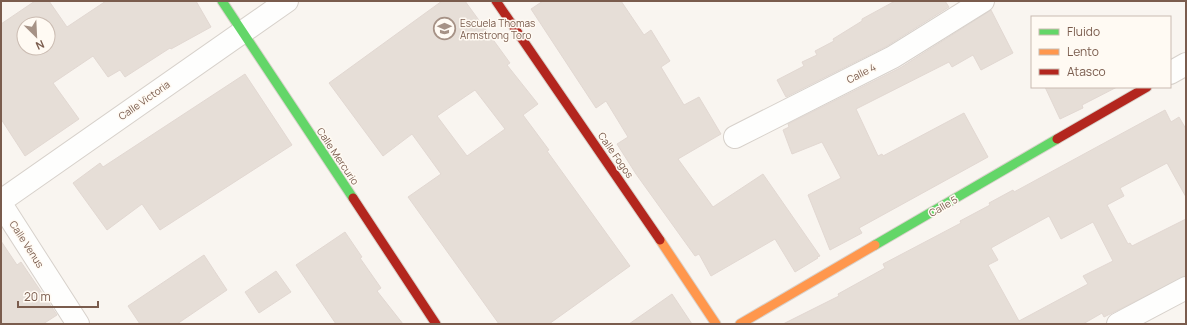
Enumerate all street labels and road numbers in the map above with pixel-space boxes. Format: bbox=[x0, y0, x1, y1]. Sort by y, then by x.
street label: Calle 4 bbox=[844, 60, 878, 86]
street label: Calle Victoria bbox=[115, 77, 173, 123]
street label: Calle Mercurio bbox=[314, 125, 362, 187]
street label: Calle Fogos bbox=[595, 129, 637, 181]
street label: Calle 5 bbox=[926, 192, 960, 220]
street label: Calle Venus bbox=[7, 218, 47, 270]

